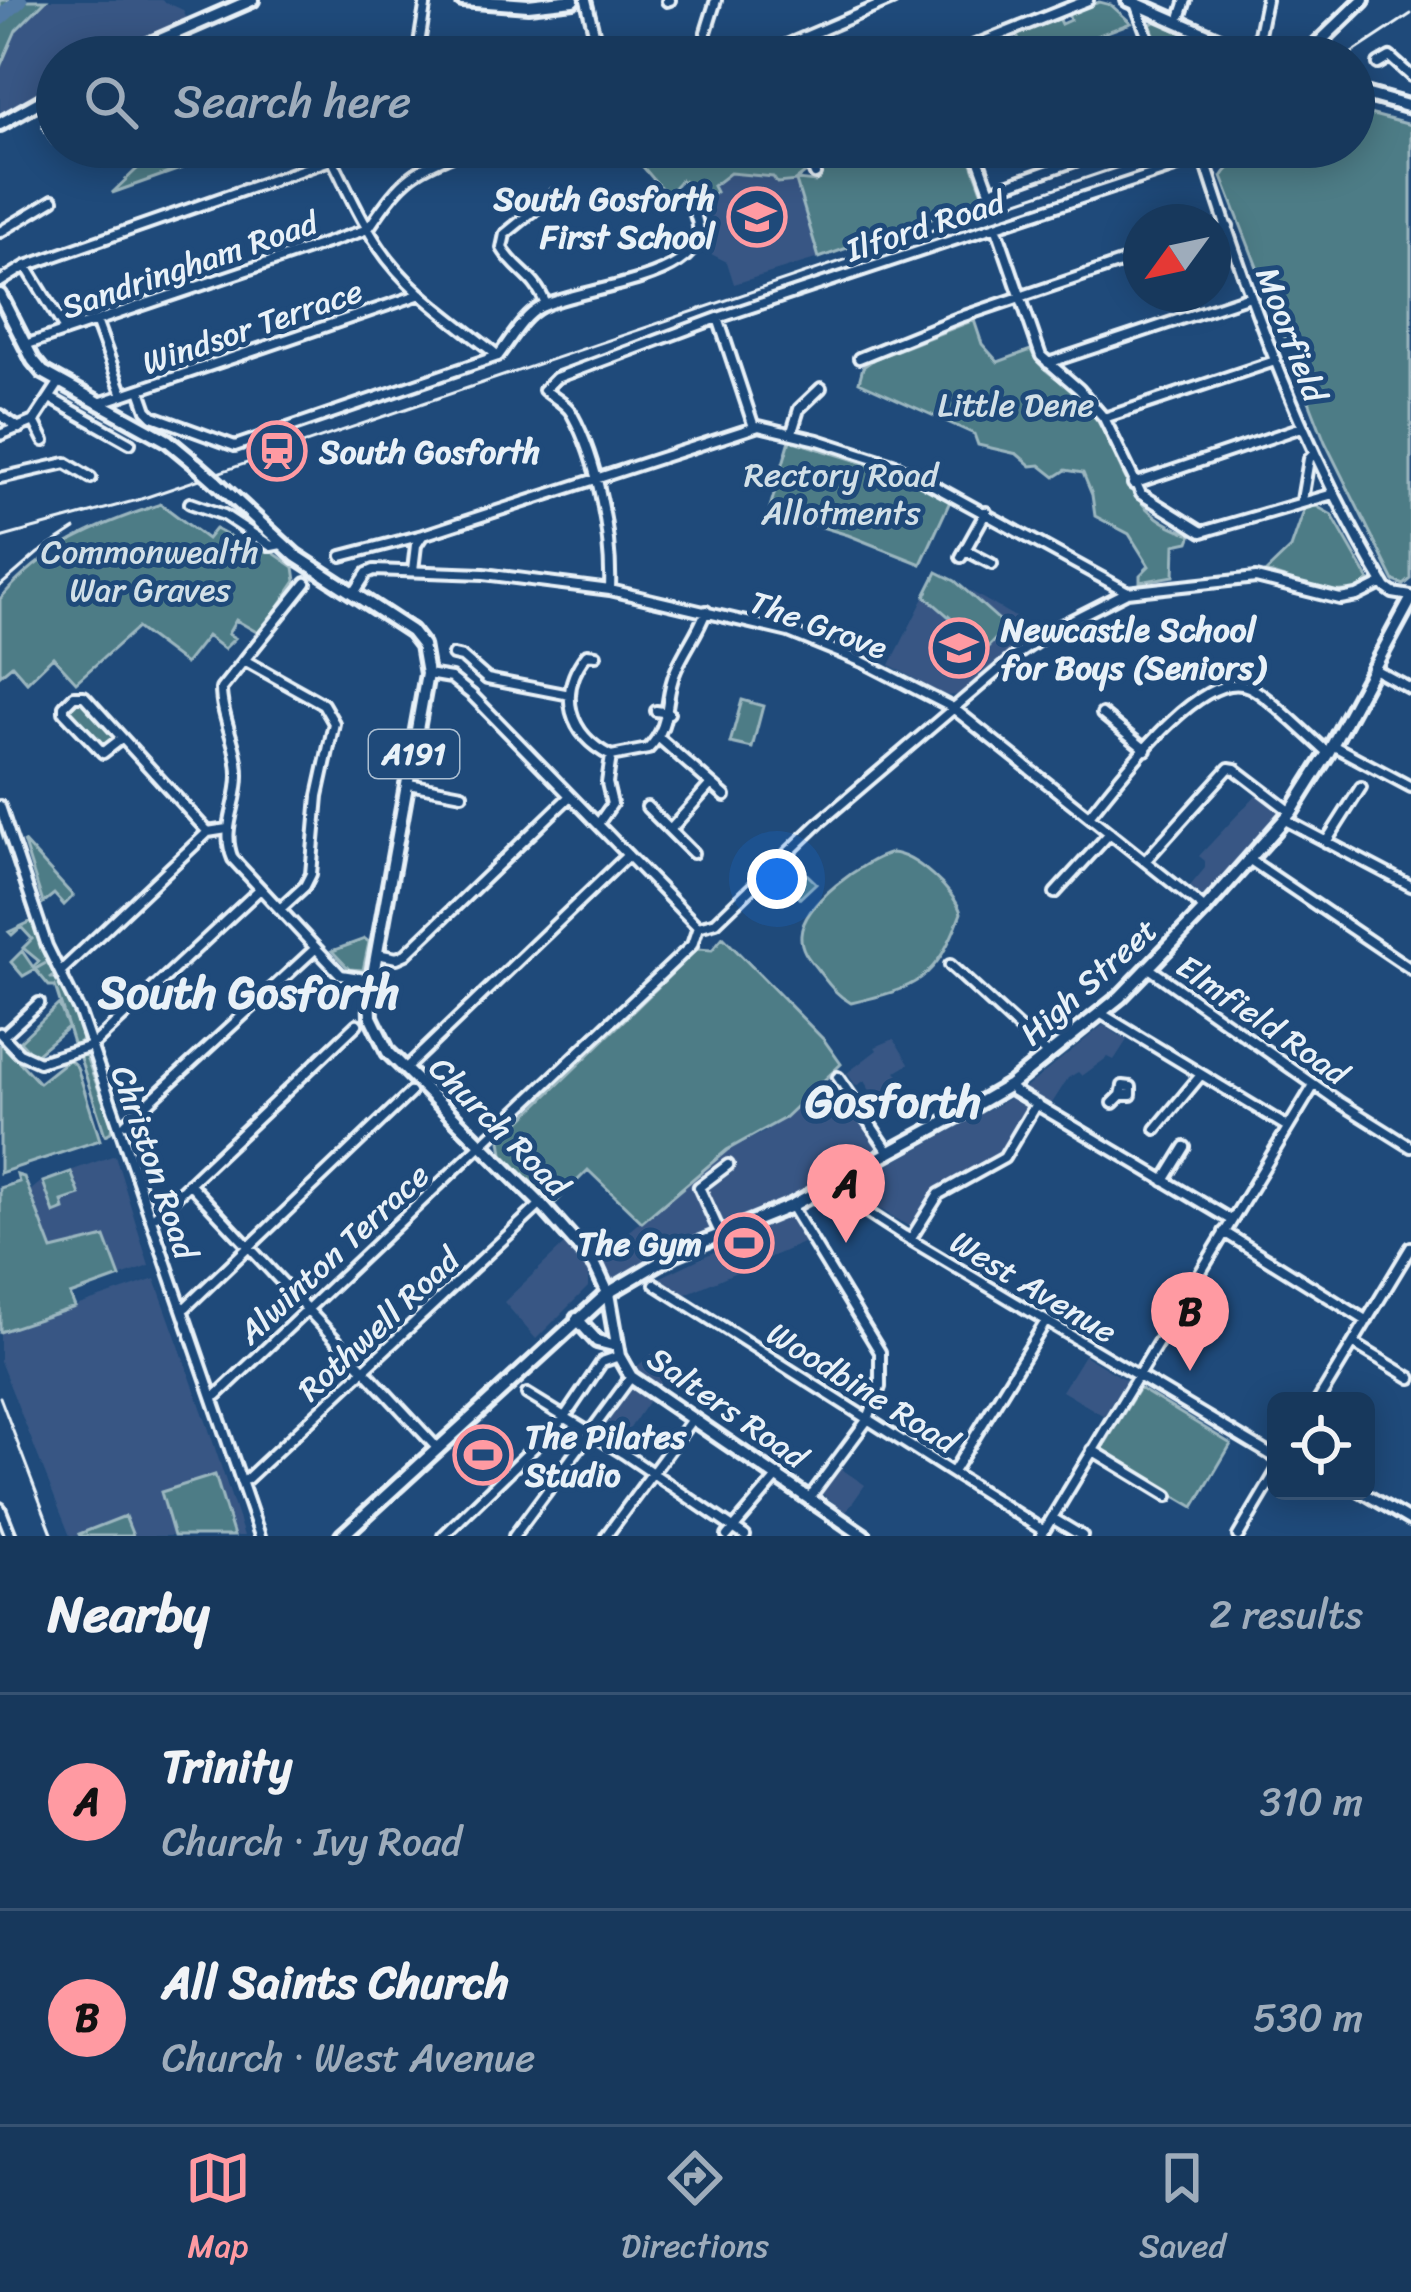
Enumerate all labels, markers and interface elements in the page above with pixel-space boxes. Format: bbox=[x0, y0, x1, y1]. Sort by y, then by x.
search box bbox=[36, 36, 1375, 168]
text: Search here bbox=[174, 62, 411, 142]
icon: search bbox=[78, 69, 144, 135]
place label: South Gosforth First School bbox=[493, 170, 717, 266]
street label: Ilford Road bbox=[837, 172, 1015, 279]
school or university icon: South Gosforth First School bbox=[726, 186, 788, 248]
street label: Sandringham Road bbox=[53, 193, 328, 336]
north arrow bbox=[1123, 204, 1231, 312]
street label: Moorfield bbox=[1239, 258, 1344, 413]
street label: Windsor Terrace bbox=[134, 262, 371, 392]
park label: Little Dene bbox=[938, 376, 1095, 434]
station icon: South Gosforth bbox=[246, 420, 308, 482]
place label: South Gosforth bbox=[318, 423, 540, 481]
park label: Rectory Road Allotments bbox=[744, 446, 941, 542]
park label: Commonwealth War Graves bbox=[41, 523, 259, 619]
street label: The Grove bbox=[741, 573, 896, 677]
place label: Newcastle School for Boys (Seniors) bbox=[1000, 601, 1267, 697]
school or university icon: Newcastle School for Boys (Seniors) bbox=[928, 617, 990, 679]
road number: A191 bbox=[369, 730, 459, 778]
your location bbox=[747, 849, 807, 909]
street label: High Street bbox=[1006, 903, 1172, 1060]
street label: Elmfield Road bbox=[1164, 939, 1363, 1103]
district label: South Gosforth bbox=[97, 953, 400, 1033]
street label: Church Road bbox=[414, 1042, 586, 1213]
street label: Christon Road bbox=[94, 1057, 215, 1270]
district label: Gosforth bbox=[805, 1062, 981, 1142]
pin: A bbox=[807, 1144, 885, 1243]
street label: Alwinton Terrace bbox=[223, 1148, 444, 1360]
sports icon: The Gym bbox=[713, 1212, 775, 1274]
street label: West Avenue bbox=[938, 1214, 1129, 1360]
place label: The Gym bbox=[578, 1215, 702, 1273]
street label: Rothwell Road bbox=[284, 1232, 476, 1416]
pin: B bbox=[1151, 1272, 1229, 1371]
street label: Woodbine Road bbox=[755, 1306, 972, 1471]
street label: Salters Road bbox=[635, 1331, 822, 1486]
map controls bbox=[1267, 1392, 1375, 1500]
button: locate bbox=[1267, 1392, 1375, 1500]
place label: The Pilates Studio bbox=[524, 1408, 687, 1504]
sports icon: The Pilates Studio bbox=[452, 1424, 514, 1486]
text: Nearby bbox=[48, 1569, 209, 1659]
text: 2 results bbox=[1209, 1580, 1363, 1649]
text: Trinity bbox=[162, 1727, 292, 1807]
text: A bbox=[74, 1767, 100, 1836]
text: 310 m bbox=[1260, 1767, 1363, 1836]
text: Church · Ivy Road bbox=[162, 1807, 462, 1876]
text: All Saints Church bbox=[162, 1943, 509, 2023]
text: B bbox=[75, 1983, 99, 2052]
text: 530 m bbox=[1253, 1983, 1363, 2052]
text: Church · West Avenue bbox=[162, 2023, 535, 2092]
tab: Map bbox=[185, 2145, 251, 2275]
tab: Directions bbox=[621, 2145, 769, 2275]
tab: Saved bbox=[1139, 2145, 1226, 2275]

